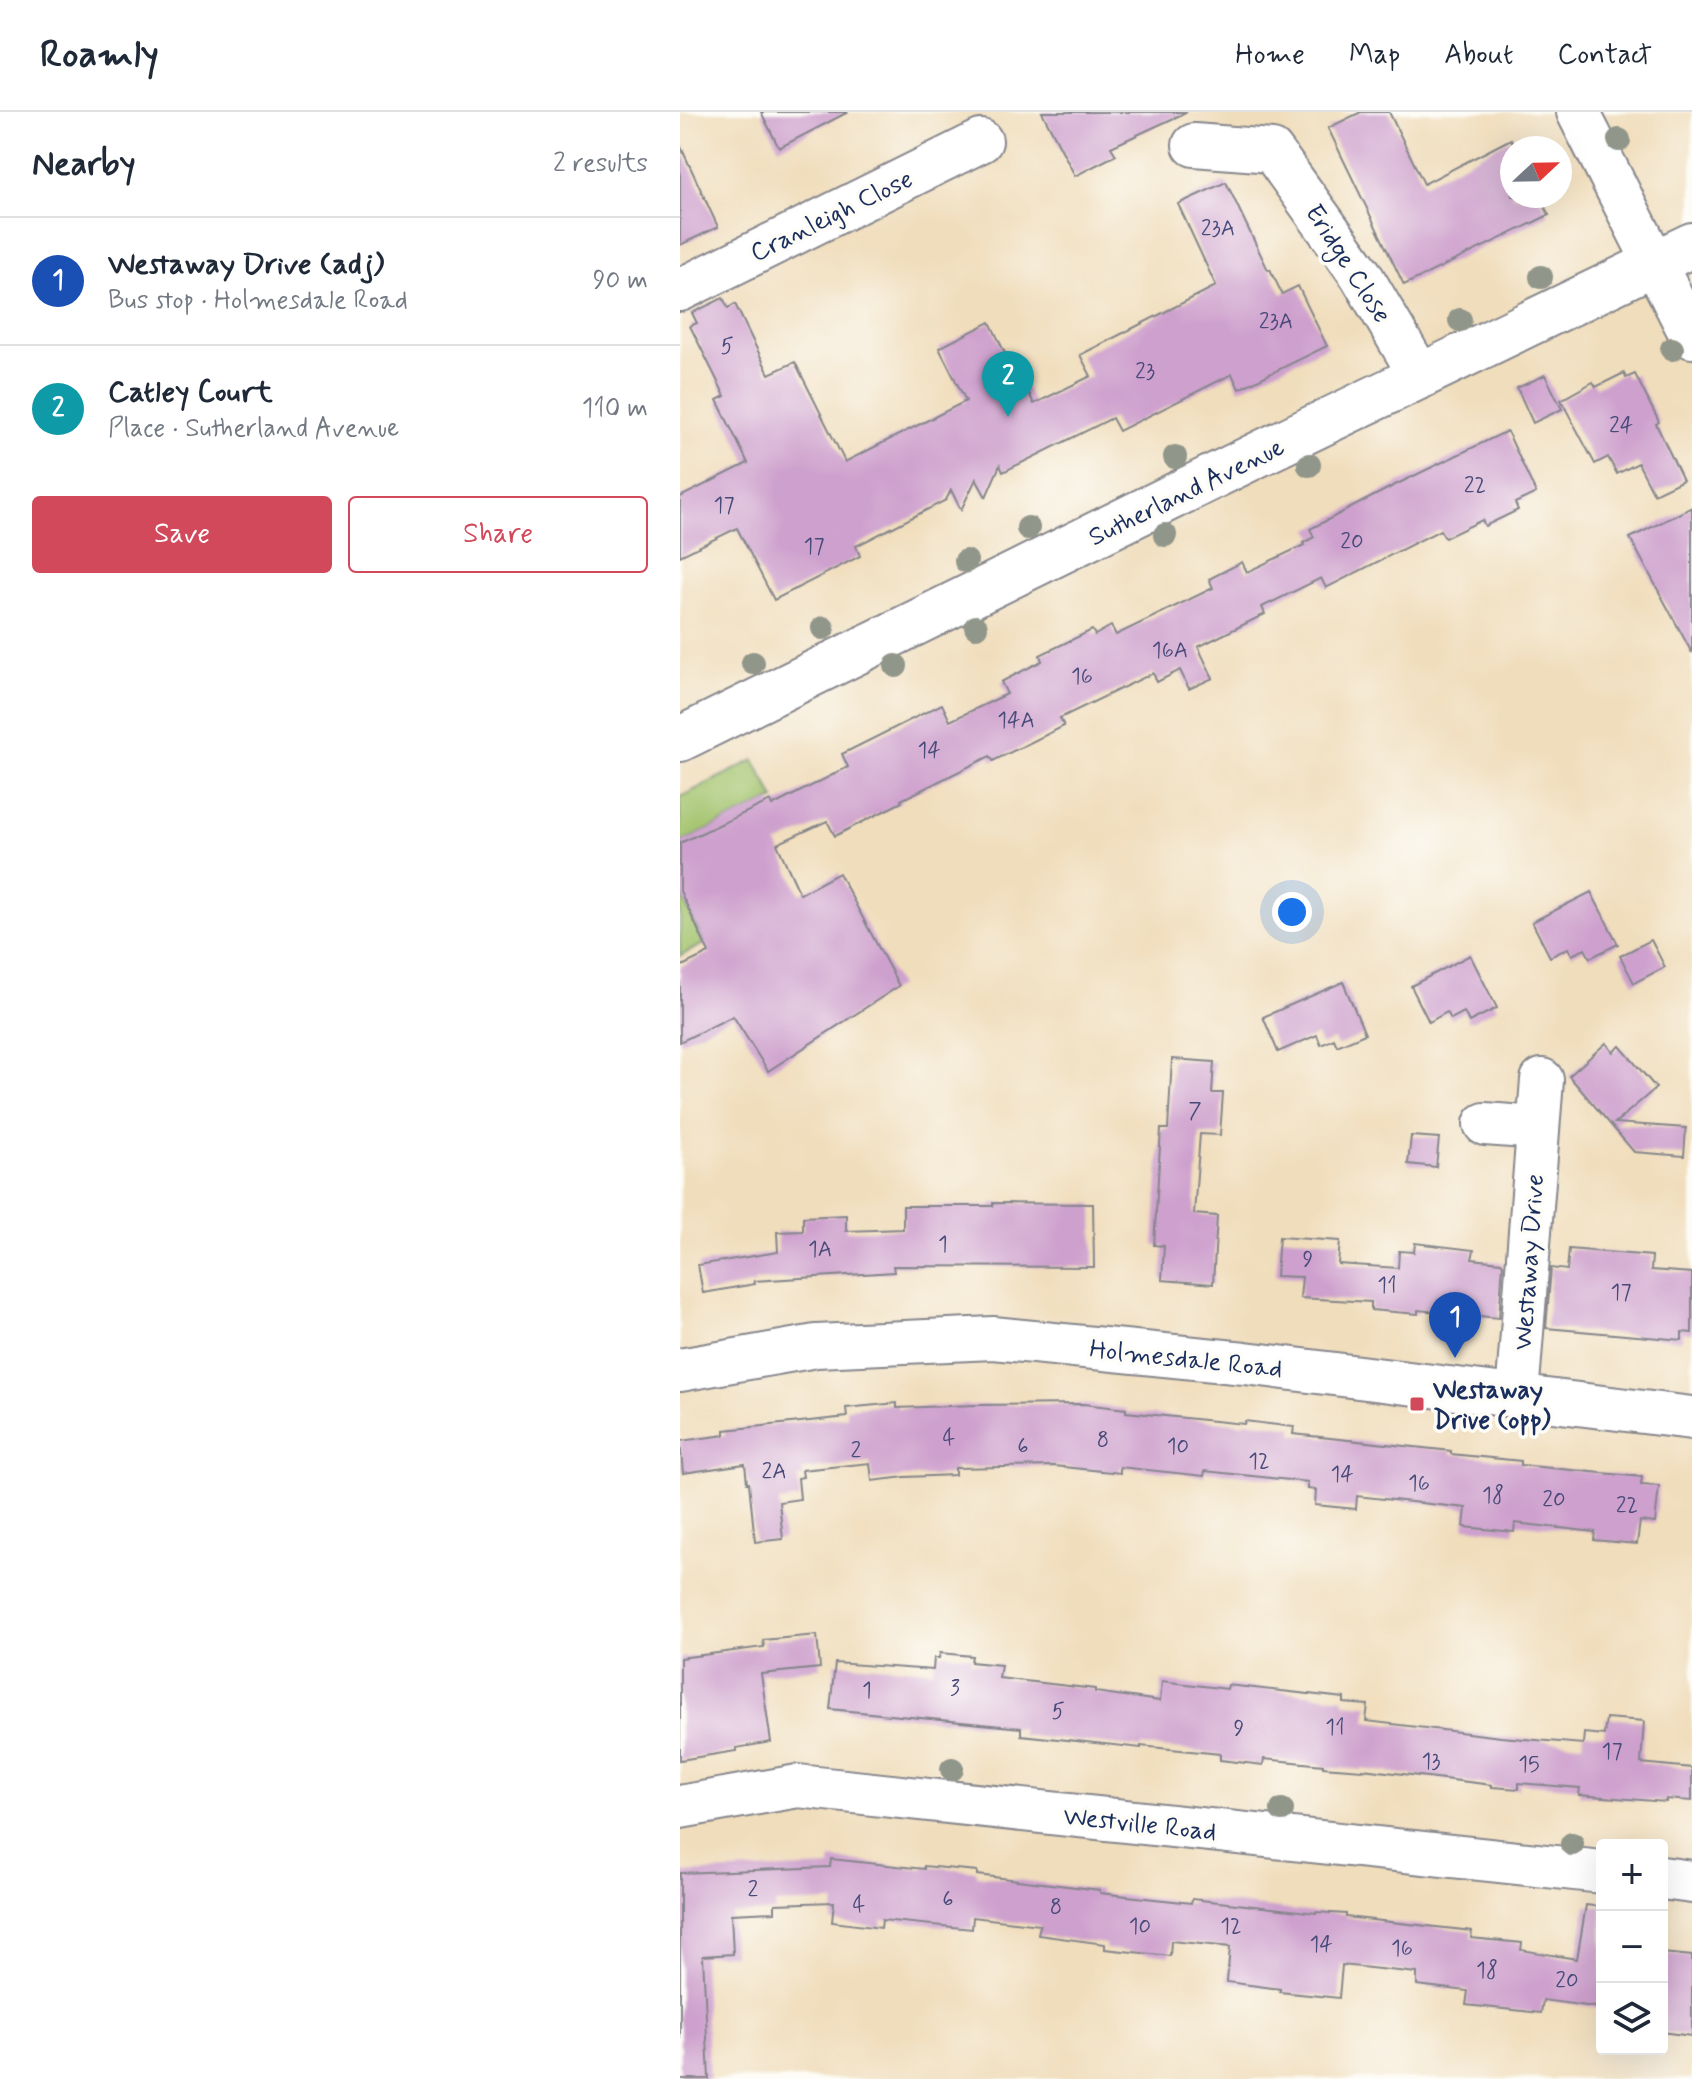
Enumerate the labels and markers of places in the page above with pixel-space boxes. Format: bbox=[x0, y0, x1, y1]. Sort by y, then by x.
pin: 2 bbox=[982, 351, 1034, 417]
pin: 1 bbox=[1429, 1292, 1481, 1358]
place label: Westaway Drive (opp) bbox=[1432, 1374, 1551, 1438]
marker: Westaway Drive (opp) bbox=[1408, 1395, 1426, 1413]

